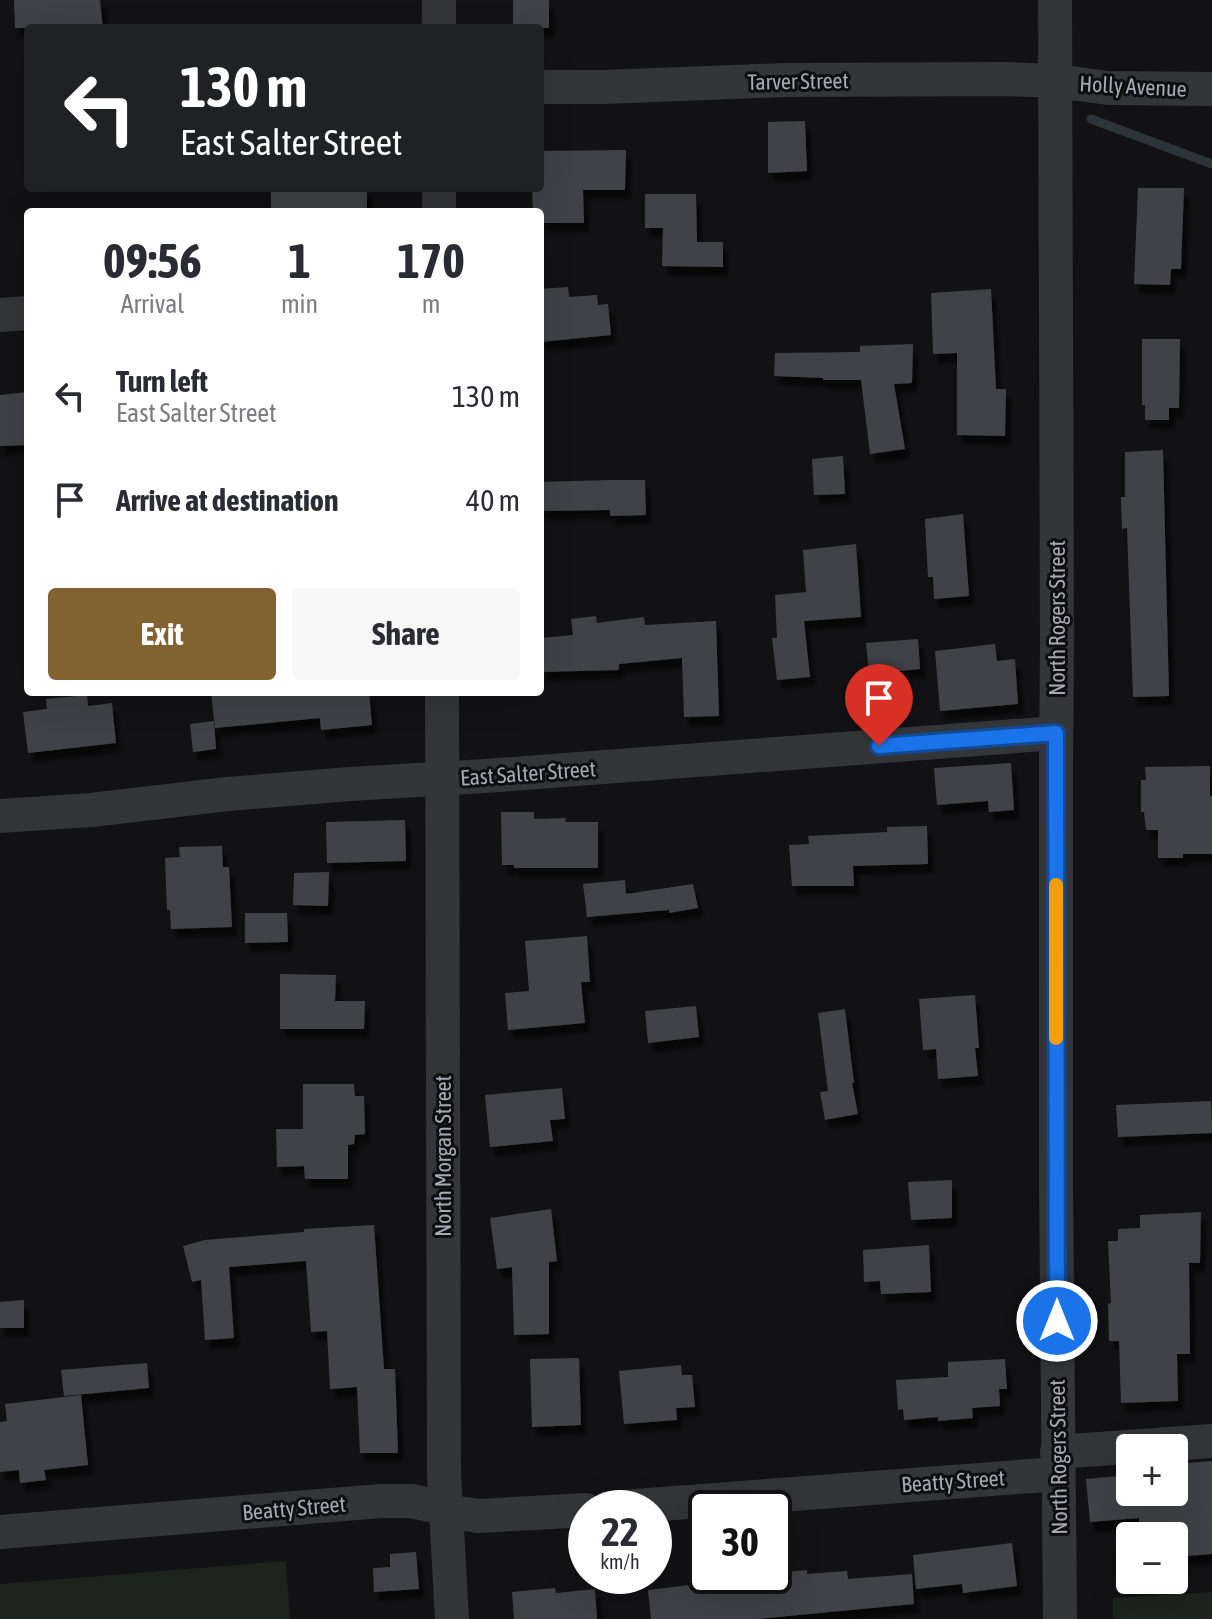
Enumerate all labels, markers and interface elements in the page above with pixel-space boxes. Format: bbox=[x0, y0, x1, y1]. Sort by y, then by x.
text: 130 m bbox=[180, 55, 307, 119]
icon: left bbox=[48, 56, 152, 160]
street label: Tarver Street bbox=[747, 67, 849, 95]
street label: Holly Avenue bbox=[1079, 70, 1187, 102]
text: East Salter Street bbox=[180, 121, 402, 163]
text: 09:56 bbox=[103, 233, 202, 288]
text: 1 bbox=[288, 233, 311, 288]
text: 170 bbox=[397, 233, 465, 288]
text: Arrival bbox=[121, 289, 184, 319]
text: min bbox=[281, 289, 318, 319]
text: m bbox=[422, 289, 440, 319]
text: Turn left bbox=[116, 364, 208, 398]
icon: left bbox=[48, 374, 92, 418]
text: 130 m bbox=[452, 379, 520, 413]
text: East Salter Street bbox=[116, 398, 277, 428]
icon: arrive bbox=[48, 478, 92, 522]
text: Arrive at destination bbox=[116, 483, 338, 517]
text: 40 m bbox=[466, 483, 520, 517]
street label: North Rogers Street bbox=[1044, 540, 1070, 696]
button: Exit bbox=[48, 588, 276, 680]
button: Share bbox=[292, 588, 520, 680]
pin bbox=[845, 664, 913, 746]
icon: arrive bbox=[857, 676, 901, 720]
street label: East Salter Street bbox=[459, 755, 597, 791]
street label: North Morgan Street bbox=[430, 1075, 456, 1237]
position arrow bbox=[1015, 1279, 1099, 1363]
street label: North Rogers Street bbox=[1044, 1379, 1072, 1535]
map controls bbox=[1116, 1434, 1188, 1594]
button: + bbox=[1116, 1434, 1188, 1506]
street label: Beatty Street bbox=[900, 1464, 1006, 1498]
speed limit sign: 30 bbox=[688, 1490, 792, 1594]
street label: Beatty Street bbox=[241, 1491, 347, 1525]
text: 22 bbox=[601, 1509, 639, 1554]
button: − bbox=[1116, 1522, 1188, 1594]
text: km/h bbox=[600, 1550, 640, 1573]

